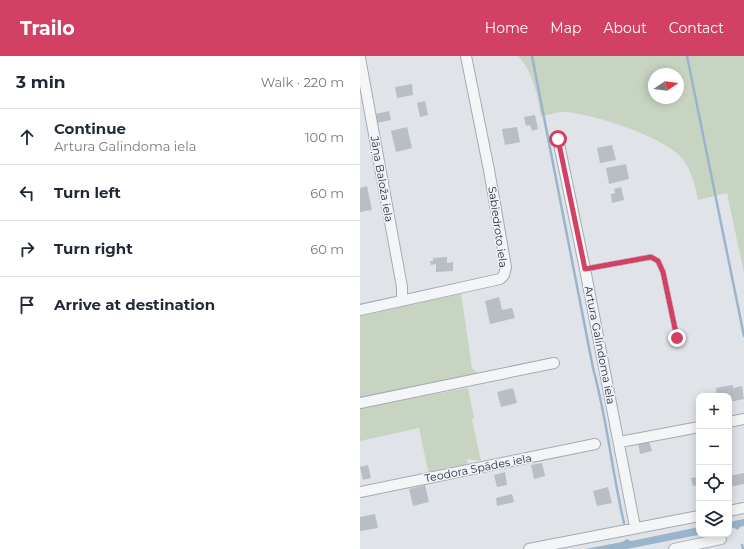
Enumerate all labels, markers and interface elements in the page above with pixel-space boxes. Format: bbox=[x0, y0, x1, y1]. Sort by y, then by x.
text: Trailo bbox=[20, 17, 75, 40]
text: Home bbox=[485, 19, 528, 37]
text: Map bbox=[550, 19, 581, 37]
text: About bbox=[603, 19, 647, 37]
text: Contact bbox=[669, 19, 724, 37]
north arrow bbox=[648, 68, 684, 104]
text: 3 min bbox=[16, 72, 66, 92]
text: Walk · 220 m bbox=[261, 74, 344, 90]
text: Continue bbox=[54, 119, 126, 138]
icon: ahead bbox=[16, 126, 38, 148]
text: 100 m bbox=[305, 129, 344, 145]
route start bbox=[549, 130, 567, 148]
street label: Jāņa Baloža iela bbox=[367, 134, 396, 223]
text: Artura Galindoma iela bbox=[54, 138, 196, 154]
icon: left bbox=[16, 182, 38, 204]
text: Turn left bbox=[54, 183, 121, 202]
text: 60 m bbox=[310, 185, 344, 201]
street label: Sabiedroto iela bbox=[485, 185, 511, 269]
icon: right bbox=[16, 238, 38, 260]
text: Turn right bbox=[54, 239, 133, 258]
text: 60 m bbox=[310, 241, 344, 257]
street label: Artura Galindoma iela bbox=[582, 285, 618, 405]
icon: arrive bbox=[16, 294, 38, 316]
text: Arrive at destination bbox=[54, 295, 215, 314]
route end bbox=[668, 329, 686, 347]
map controls bbox=[696, 393, 732, 537]
button: + bbox=[696, 393, 732, 429]
button: − bbox=[696, 429, 732, 465]
street label: Teodora Spādes iela bbox=[423, 451, 533, 485]
button: locate bbox=[696, 465, 732, 501]
button: layers bbox=[696, 501, 732, 537]

